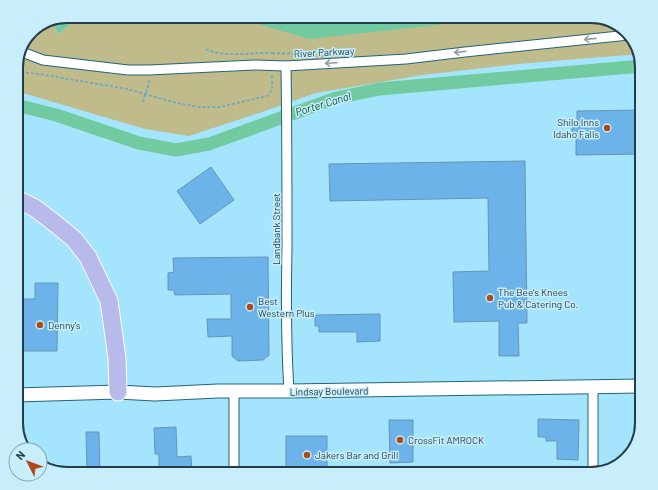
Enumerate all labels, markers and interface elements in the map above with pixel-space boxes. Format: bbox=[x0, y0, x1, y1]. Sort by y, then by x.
one-way arrow bbox=[584, 35, 597, 42]
street label: River Parkway bbox=[293, 44, 355, 60]
one-way arrow bbox=[454, 48, 467, 56]
one-way arrow bbox=[325, 59, 338, 67]
water label: Porter Canal bbox=[293, 89, 353, 118]
place label: Shilo Inns Idaho Falls bbox=[553, 116, 599, 140]
marker: Shilo Inns Idaho Falls bbox=[602, 123, 612, 133]
street label: Landbank Street bbox=[270, 193, 282, 265]
place label: The Bee's Knees Pub & Catering Co. bbox=[498, 286, 578, 310]
marker: The Bee's Knees Pub & Catering Co. bbox=[485, 293, 495, 303]
place label: Best Western Plus bbox=[258, 295, 315, 319]
marker: Best Western Plus bbox=[245, 302, 255, 312]
place label: Denny's bbox=[48, 319, 81, 331]
marker: Denny's bbox=[35, 320, 45, 330]
street label: Lindsay Boulevard bbox=[289, 384, 369, 398]
place label: CrossFit AMROCK bbox=[408, 434, 484, 446]
marker: CrossFit AMROCK bbox=[395, 435, 405, 445]
north arrow bbox=[8, 442, 48, 482]
text: N bbox=[13, 448, 27, 462]
place label: Jakers Bar and Grill bbox=[315, 449, 398, 461]
marker: Jakers Bar and Grill bbox=[302, 450, 312, 460]

